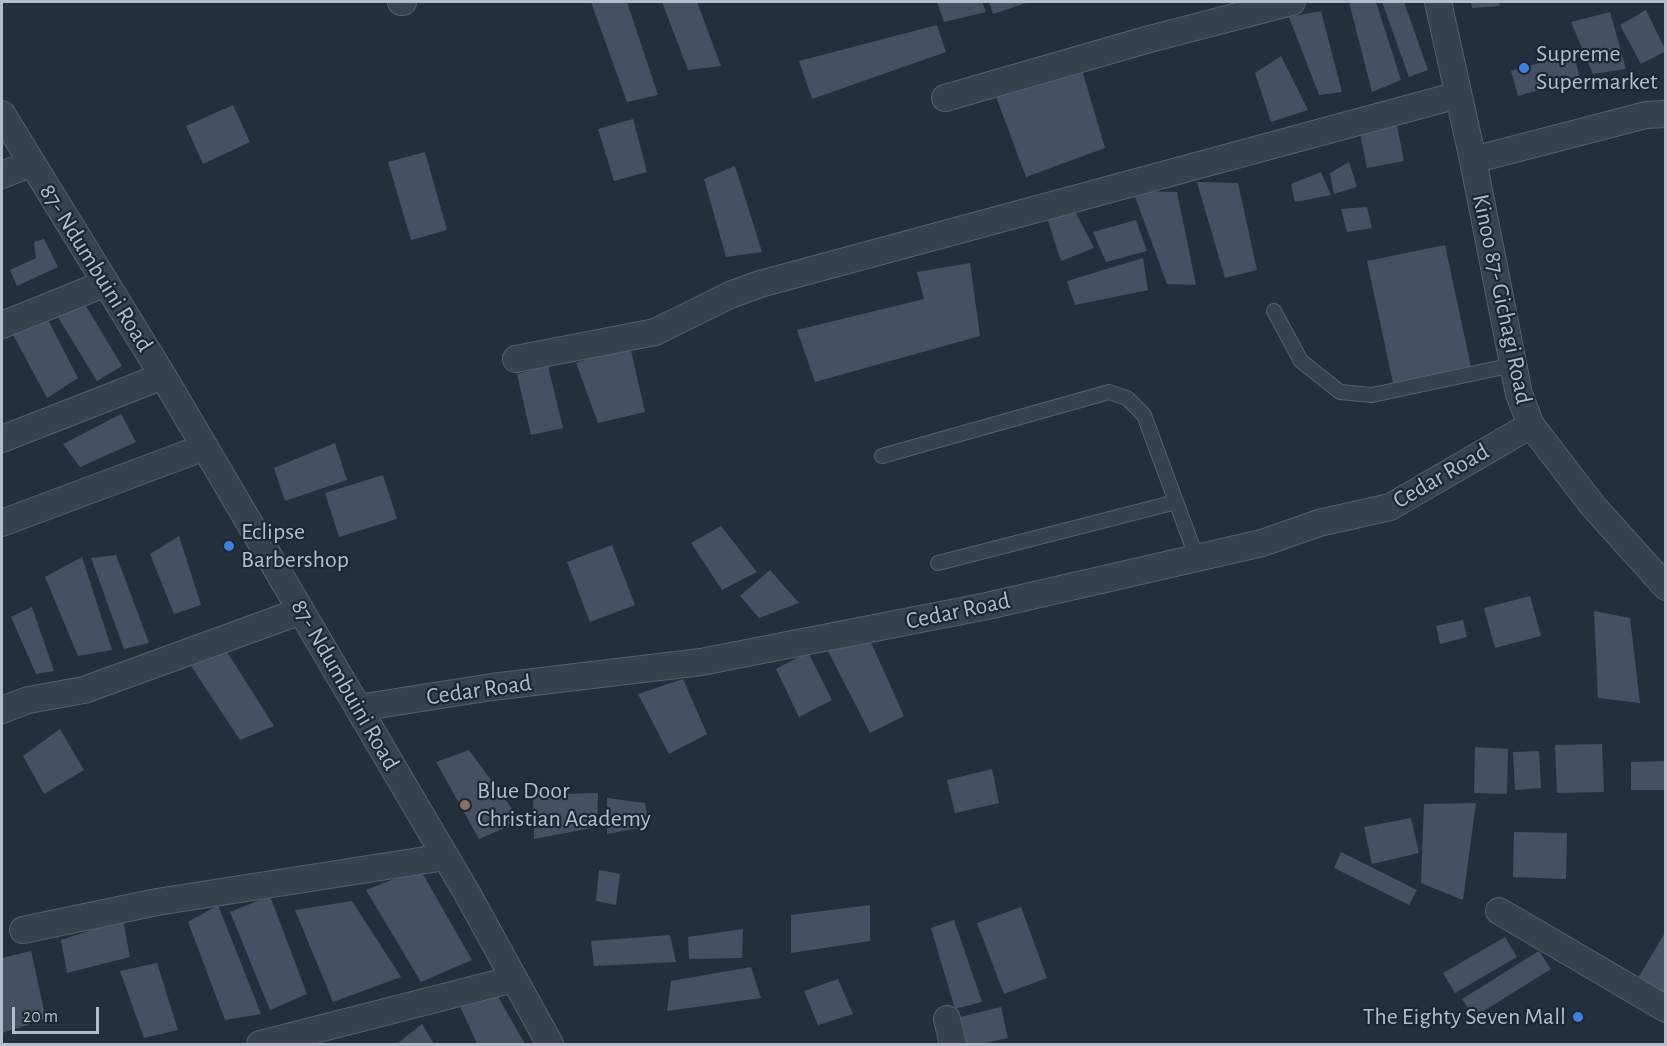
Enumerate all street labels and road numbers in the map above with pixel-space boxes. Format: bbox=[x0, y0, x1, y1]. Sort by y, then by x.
street label: 87- Ndumbuini Road bbox=[33, 179, 159, 357]
street label: Kinoo 87- Gichagi Road bbox=[1466, 191, 1538, 407]
street label: Cedar Road bbox=[1388, 437, 1494, 515]
street label: Cedar Road bbox=[903, 586, 1013, 636]
street label: 87- Ndumbuini Road bbox=[284, 594, 406, 776]
street label: Cedar Road bbox=[425, 668, 533, 712]

